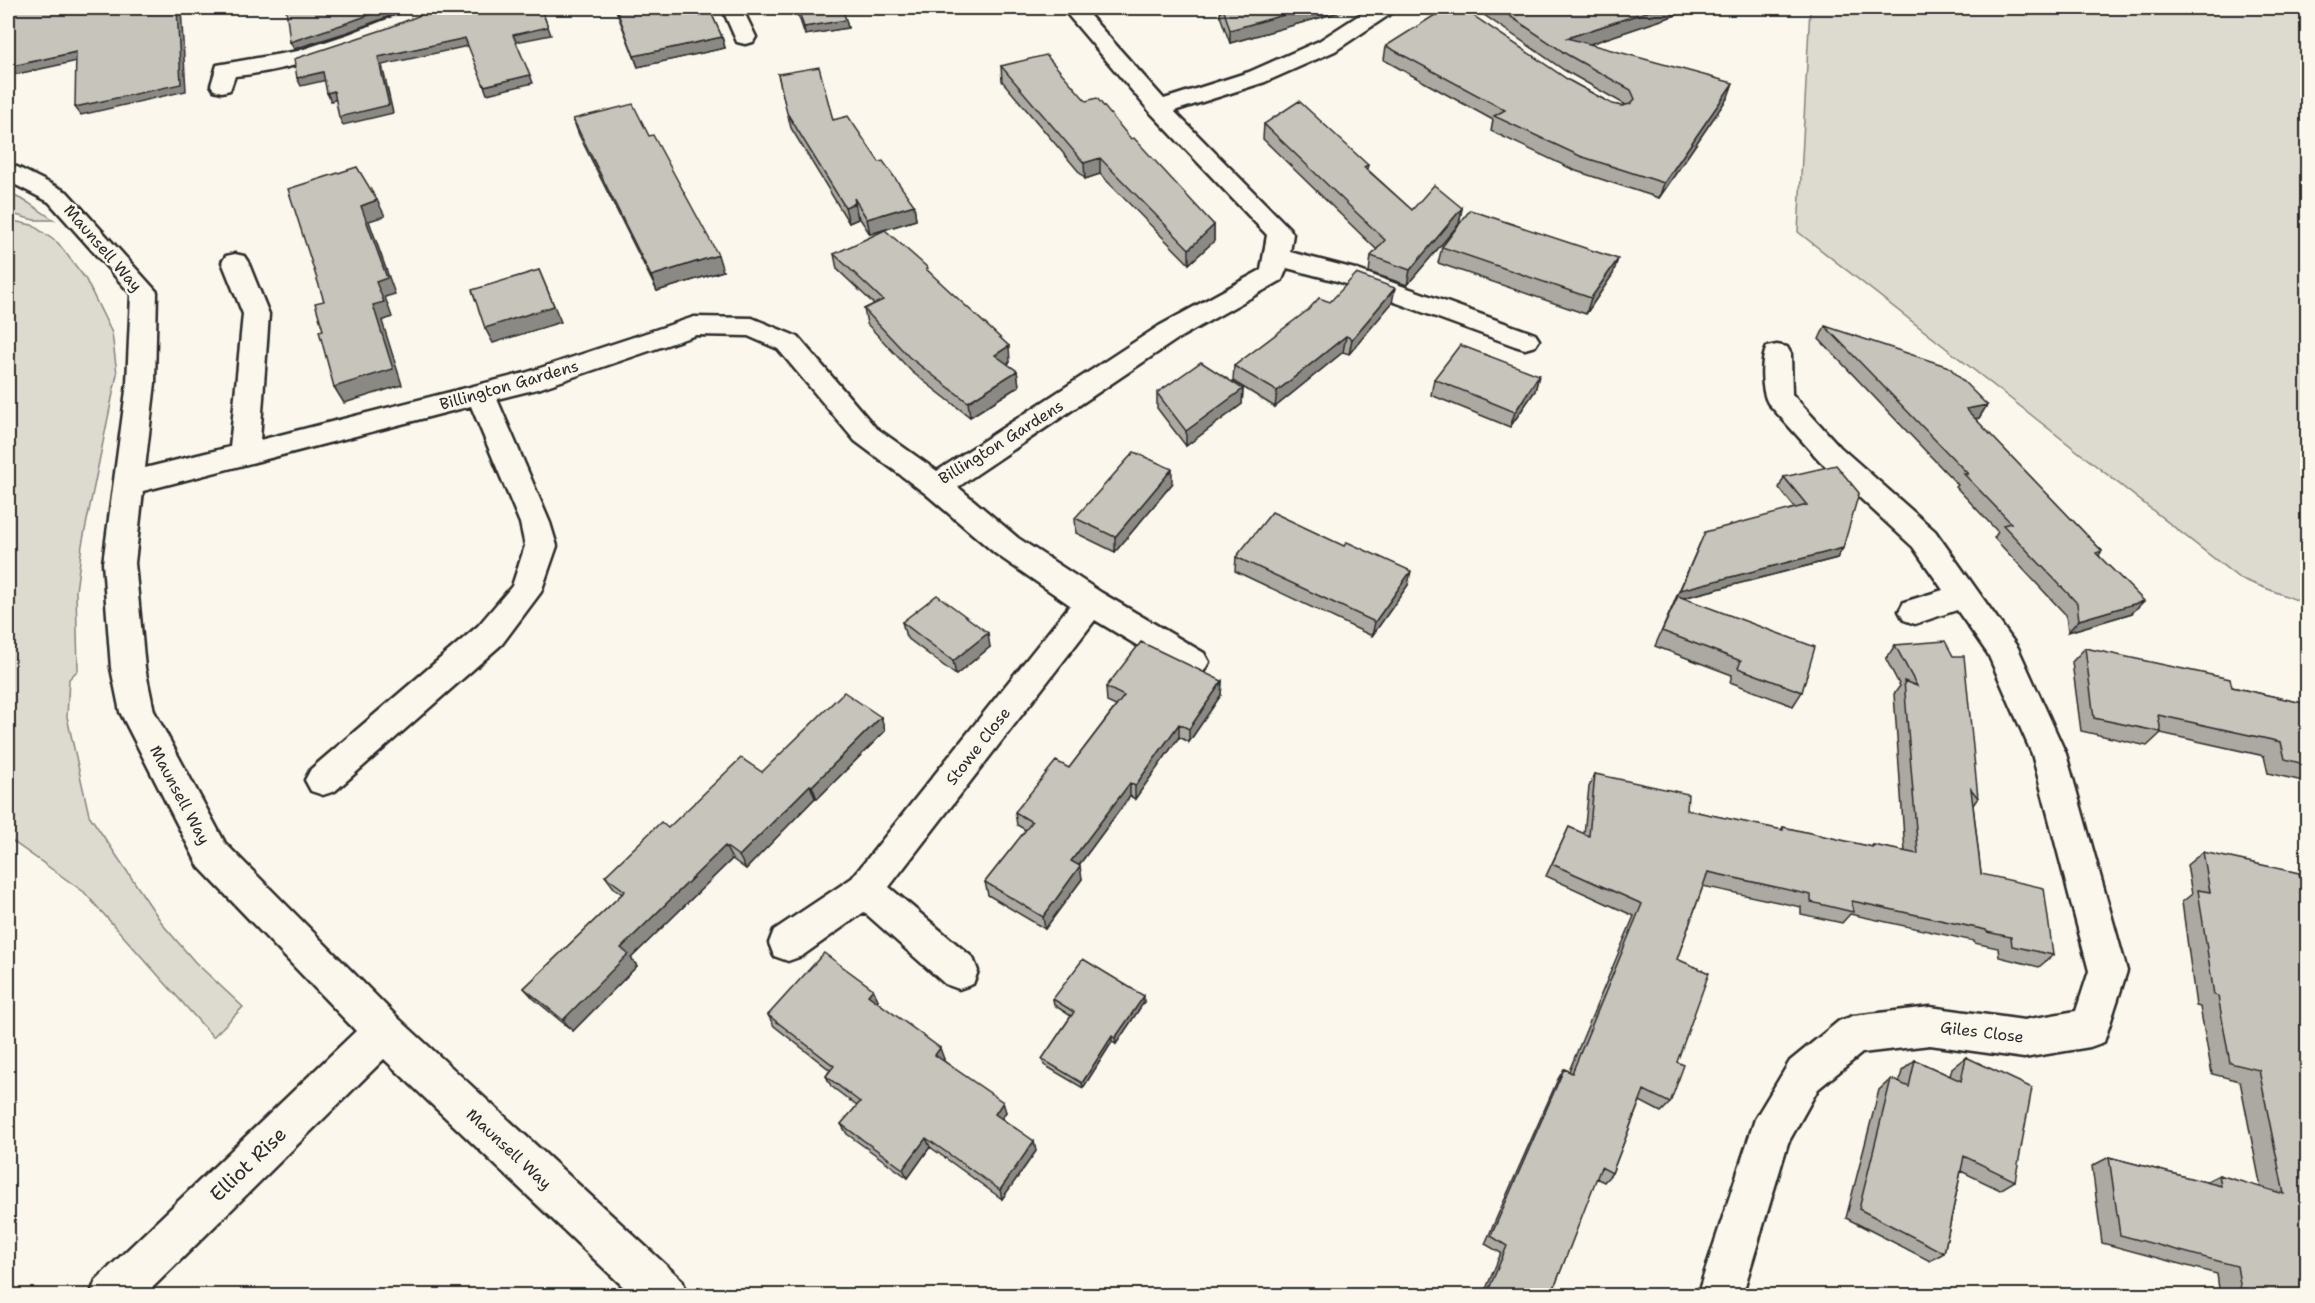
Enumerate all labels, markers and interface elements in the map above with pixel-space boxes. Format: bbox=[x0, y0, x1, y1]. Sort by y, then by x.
street label: Maunsell Way bbox=[59, 200, 147, 296]
street label: Billington Gardens bbox=[437, 355, 581, 415]
street label: Billington Gardens bbox=[935, 395, 1068, 489]
street label: Stowe Close bbox=[941, 703, 1015, 789]
street label: Maunsell Way bbox=[145, 742, 215, 848]
street label: Giles Close bbox=[1939, 1016, 2025, 1048]
street label: Maunsell Way bbox=[462, 1104, 556, 1194]
street label: Elliot Rise bbox=[204, 1121, 292, 1207]

